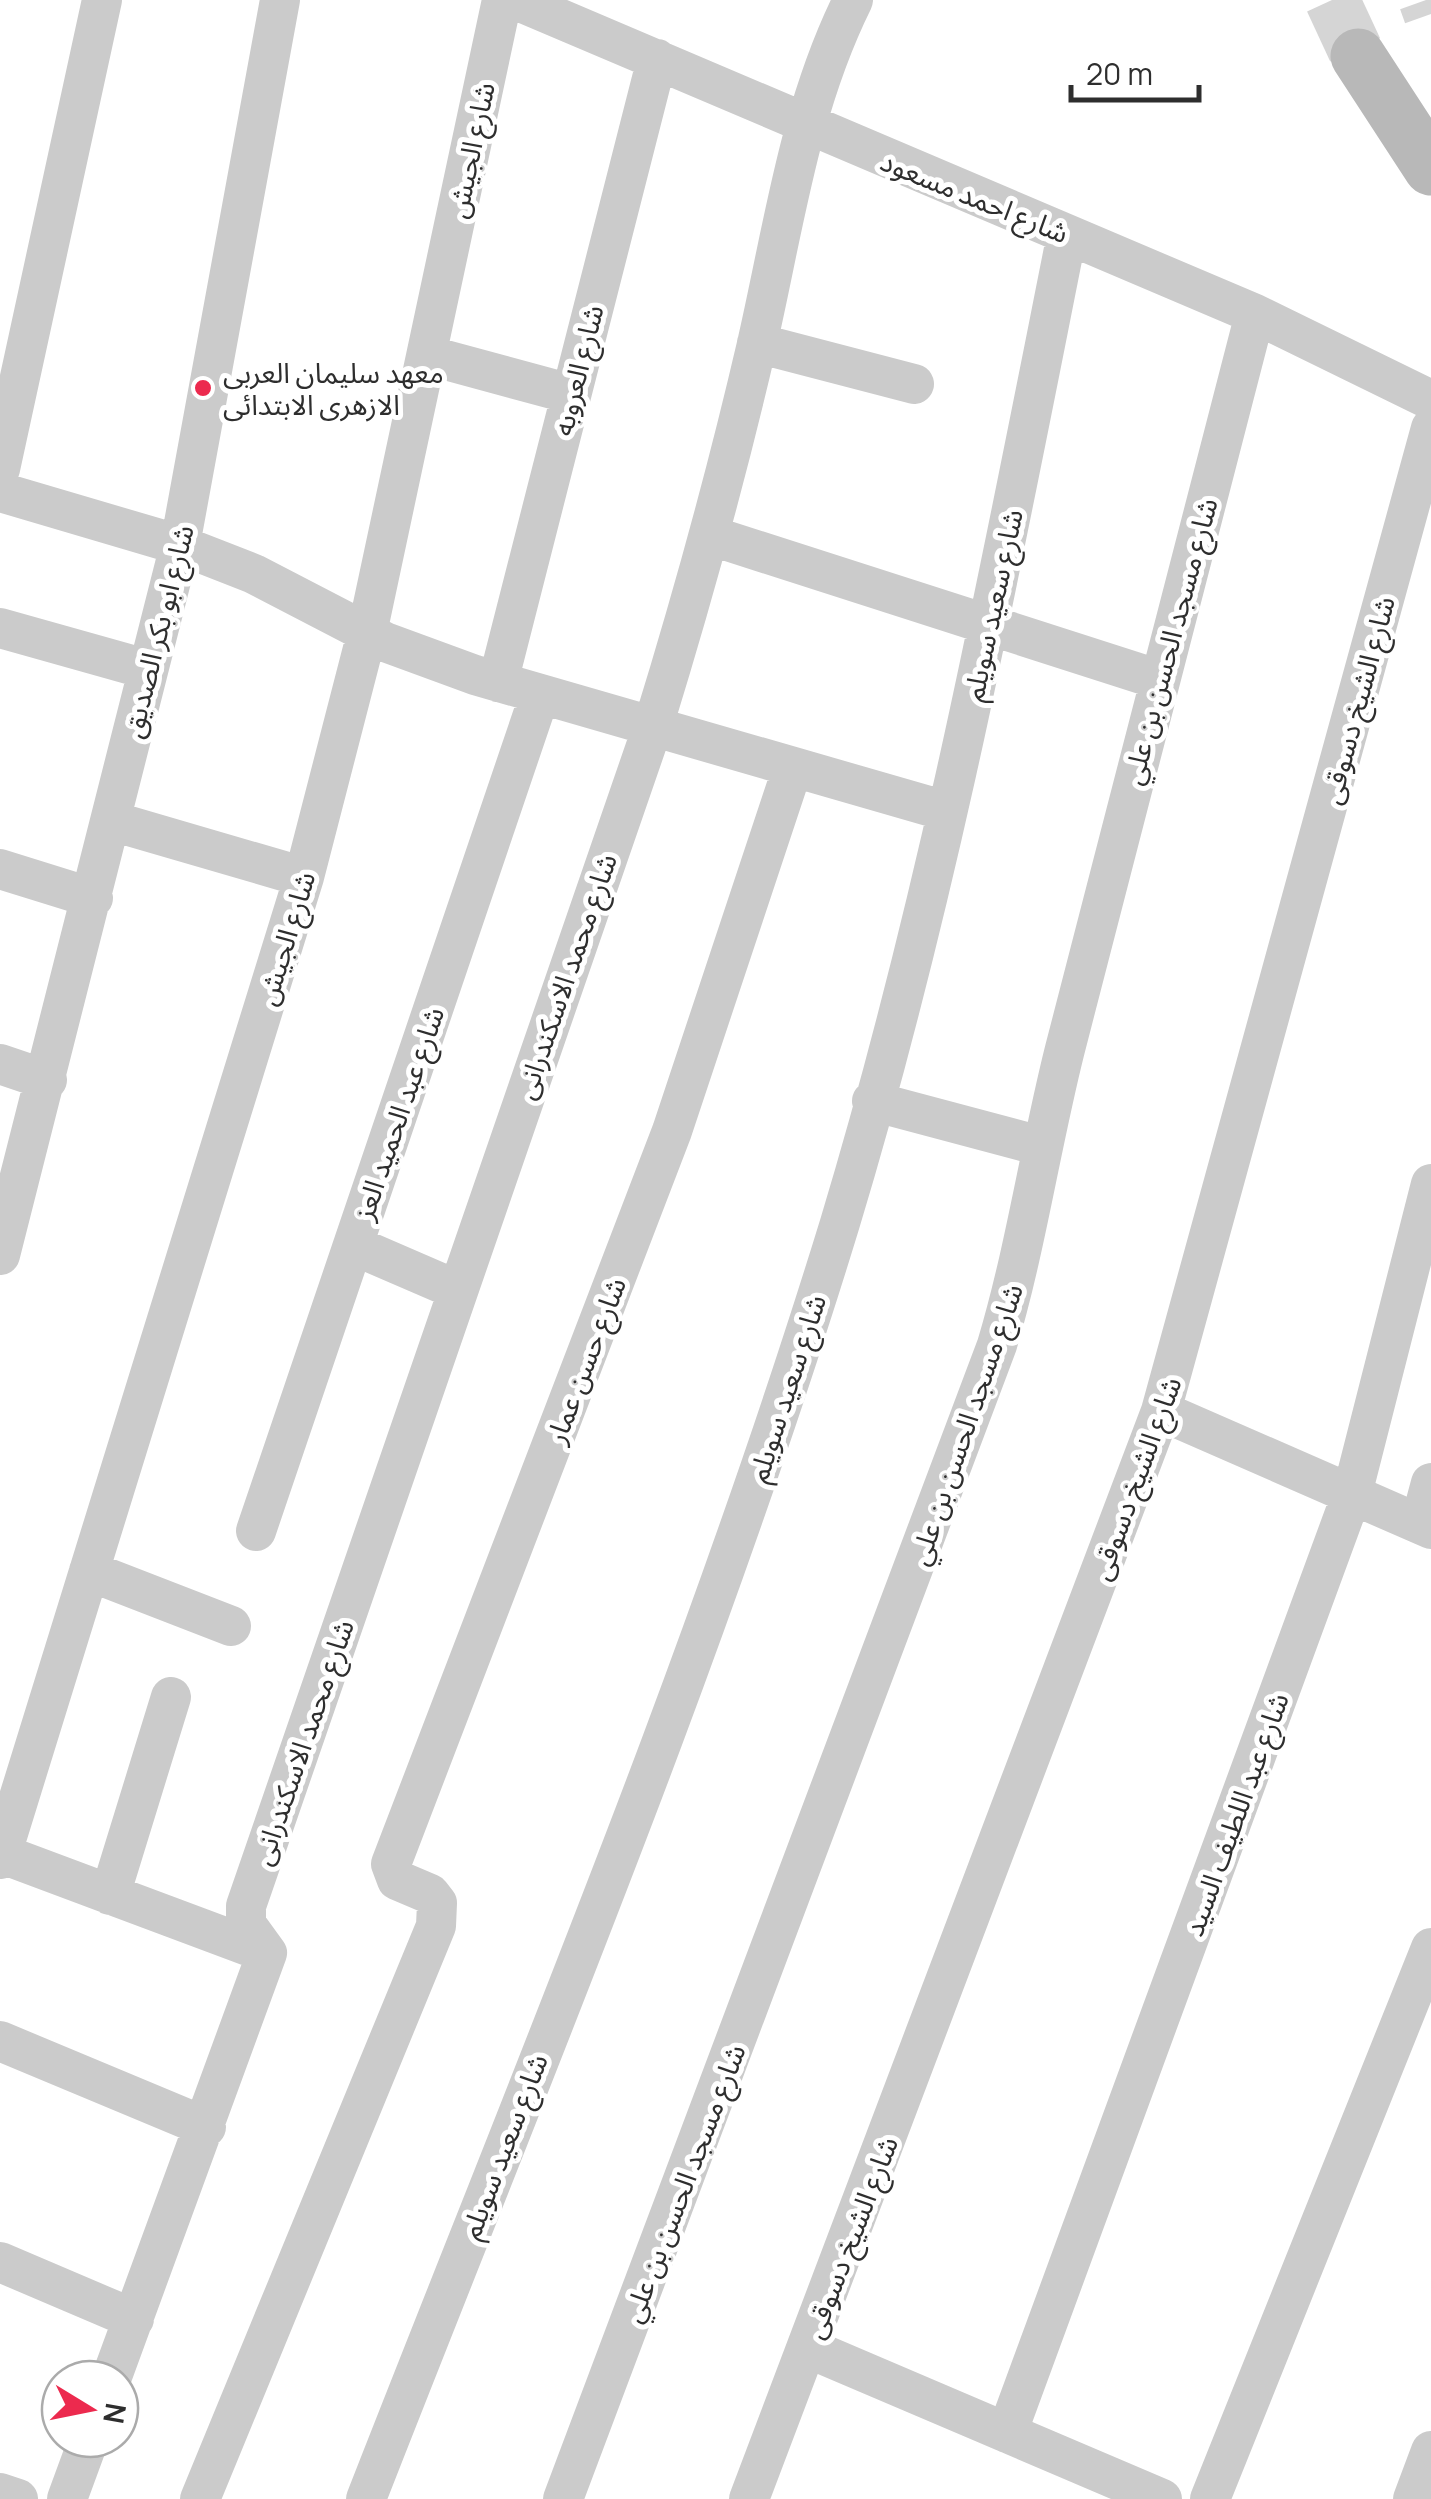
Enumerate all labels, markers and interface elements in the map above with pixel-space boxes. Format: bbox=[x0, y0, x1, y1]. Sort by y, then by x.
scale bar bbox=[1071, 40, 1198, 102]
text: 20 m bbox=[1086, 53, 1153, 94]
street label: شارع الجيش bbox=[437, 79, 506, 222]
street label: شارع احمد مسعود bbox=[874, 141, 1075, 254]
street label: شارع العروبه bbox=[542, 301, 614, 440]
place label: معهد سليمان العربى الازهرى الابتدائى bbox=[223, 353, 444, 423]
marker: معهد سليمان العربى الازهرى الابتدائى bbox=[192, 377, 214, 399]
street label: شارع مسجد الحسن بن علي bbox=[1112, 493, 1229, 789]
street label: شارع سعيد سويلم bbox=[953, 506, 1035, 705]
street label: شارع ابو بكر الصديق bbox=[112, 521, 205, 742]
street label: شارع الشيخ دسوقى bbox=[1311, 592, 1406, 809]
street label: شارع محمد الاسكندرانى bbox=[505, 848, 628, 1105]
street label: شارع الجيش bbox=[247, 866, 326, 1010]
street label: شارع عبد الحميد العز bbox=[343, 1001, 455, 1226]
street label: شارع حسن عمار bbox=[536, 1271, 637, 1451]
street label: شارع مسجد الحسن بن علي bbox=[899, 1278, 1034, 1571]
street label: شارع سعيد سويلم bbox=[738, 1289, 838, 1488]
street label: شارع الشيخ دسوقى bbox=[1081, 1371, 1192, 1586]
street label: شارع محمد الاسكندرانى bbox=[242, 1614, 365, 1871]
street label: شارع عبد اللطيف السيد bbox=[1173, 1687, 1300, 1942]
street label: شارع مسجد الحسن بن علي bbox=[612, 2038, 757, 2329]
street label: شارع سعيد سويلم bbox=[450, 2048, 559, 2245]
street label: شارع الشيخ دسوقى bbox=[794, 2130, 909, 2345]
north arrow bbox=[40, 2359, 140, 2459]
text: N bbox=[95, 2400, 136, 2427]

